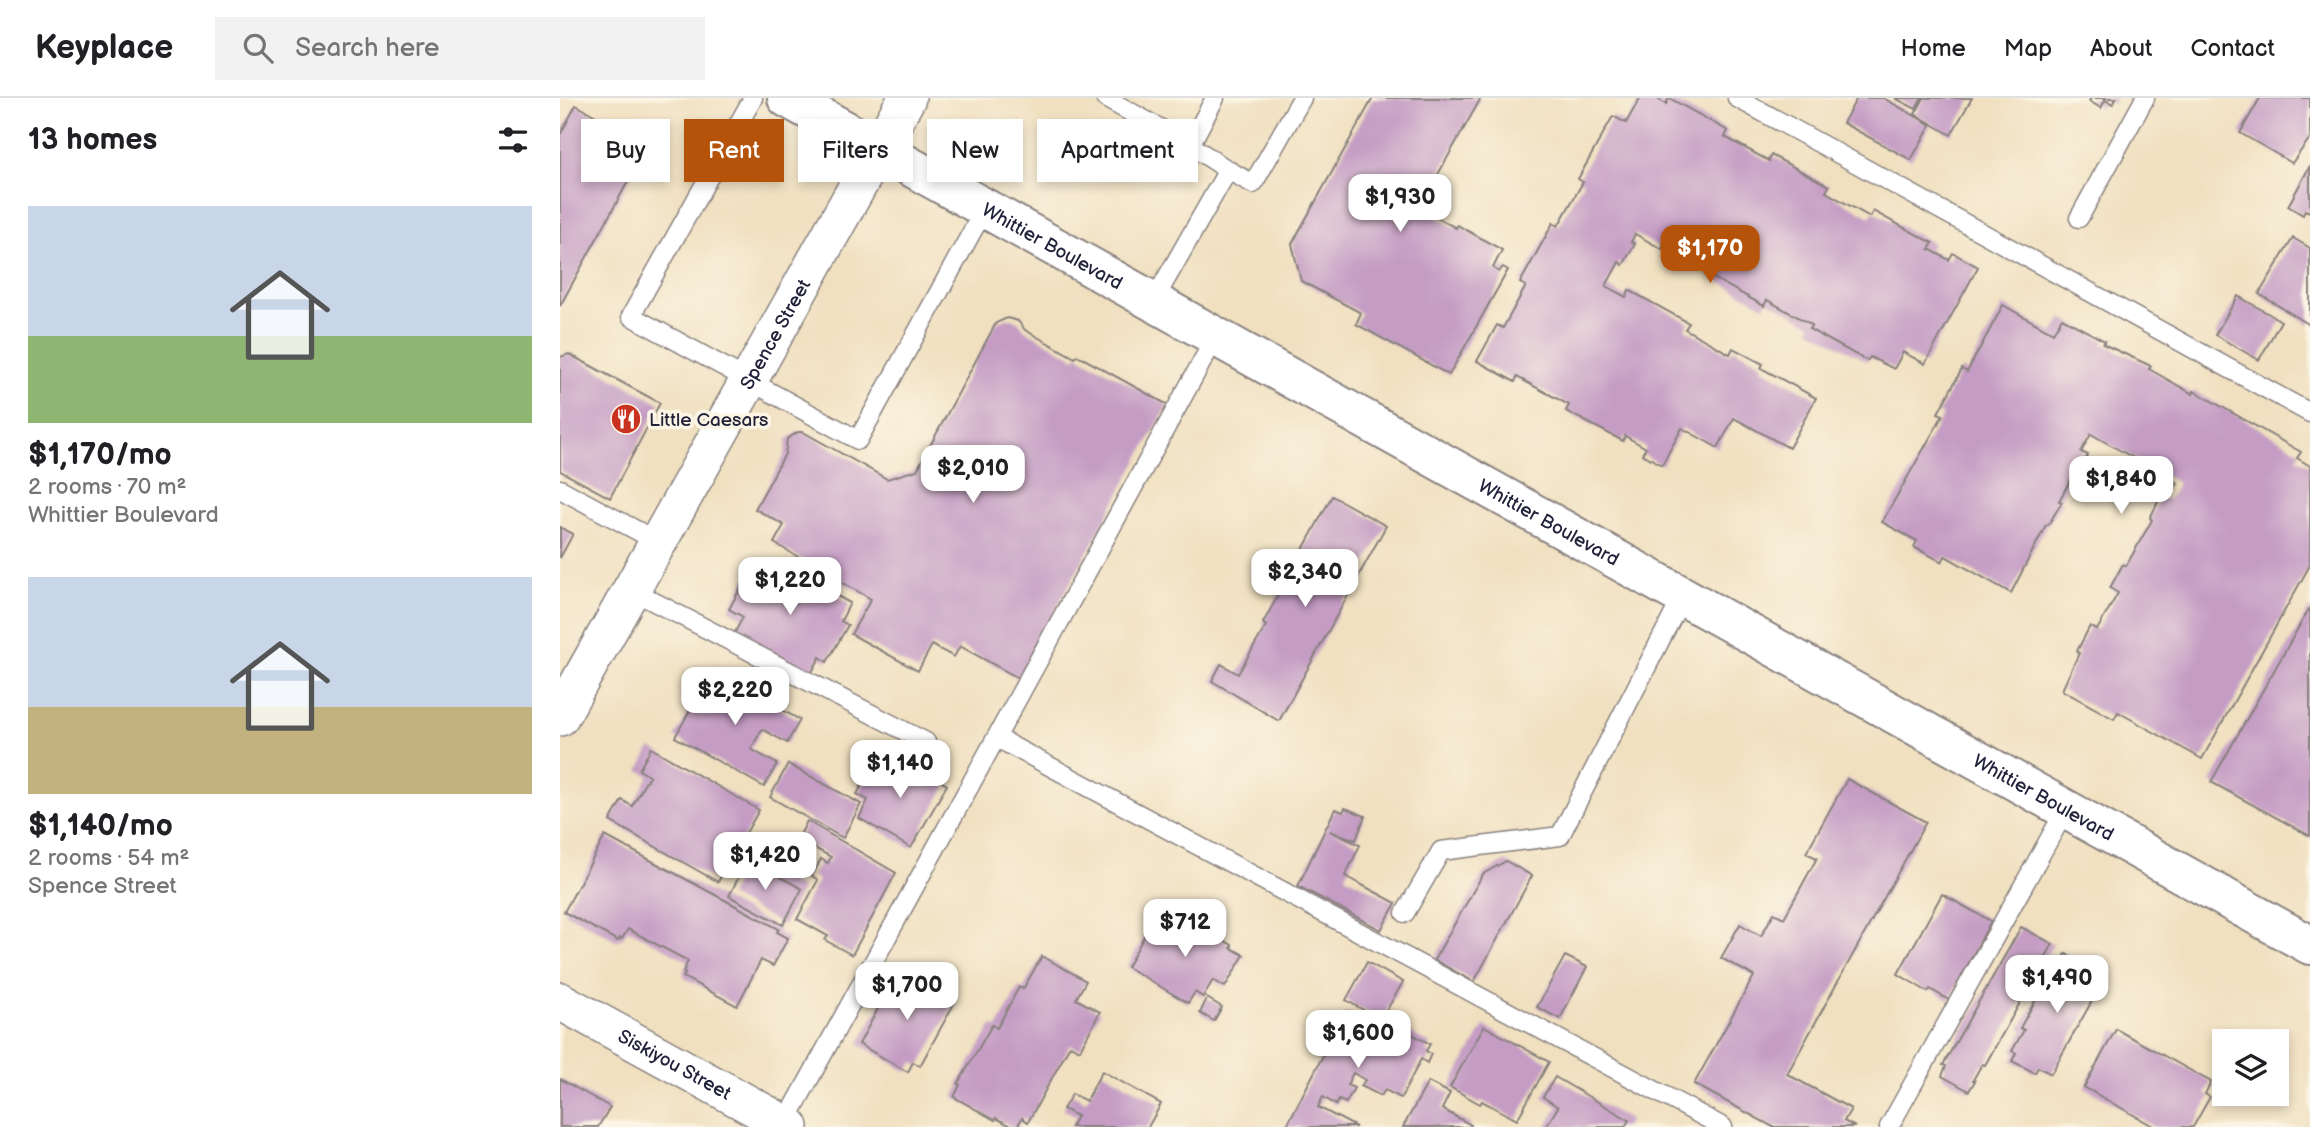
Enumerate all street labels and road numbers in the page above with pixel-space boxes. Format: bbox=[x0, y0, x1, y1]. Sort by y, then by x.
street label: Whittier Boulevard bbox=[978, 199, 1126, 295]
street label: Spence Street bbox=[736, 275, 816, 394]
street label: Whittier Boulevard bbox=[1474, 475, 1623, 571]
street label: Whittier Boulevard bbox=[1969, 750, 2117, 847]
street label: Siskiyou Street bbox=[614, 1025, 735, 1106]

